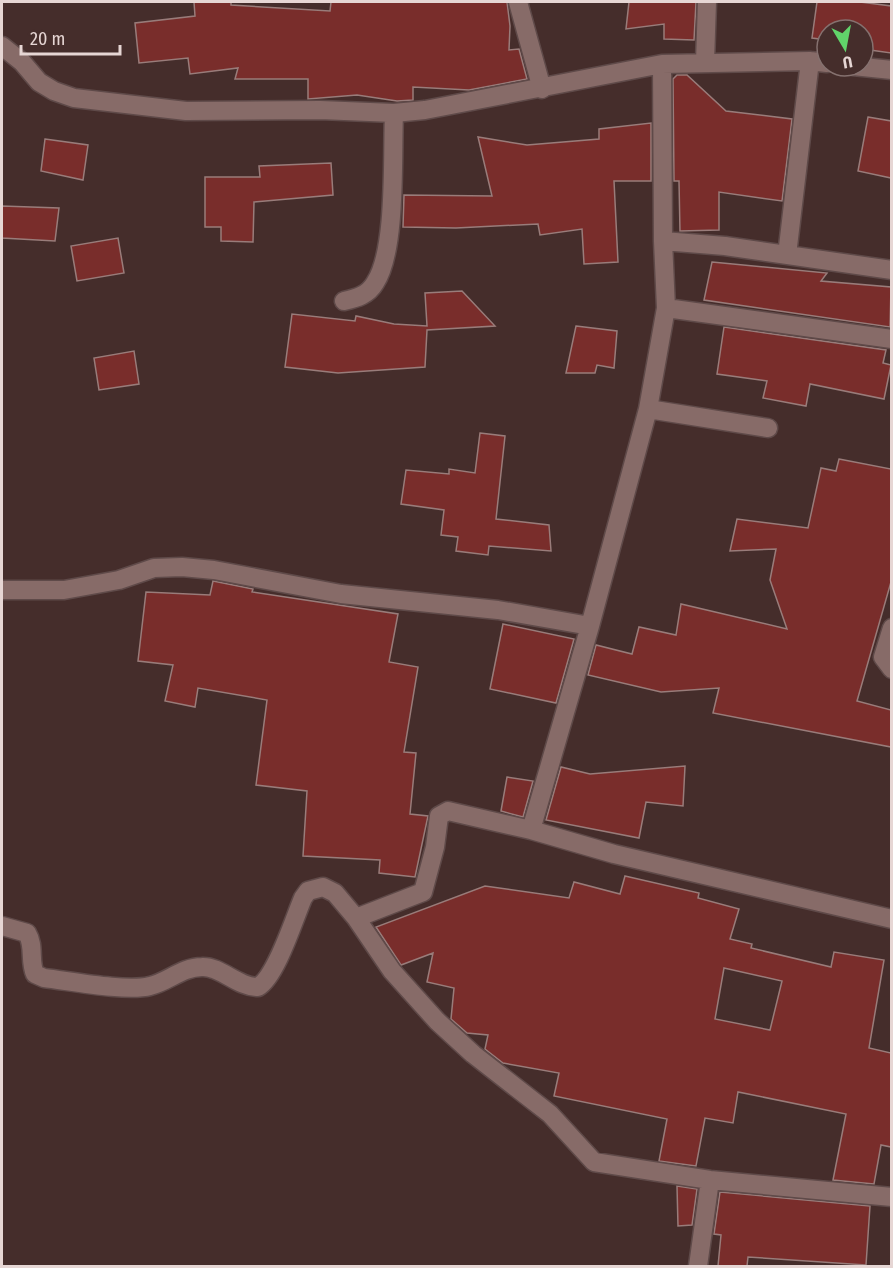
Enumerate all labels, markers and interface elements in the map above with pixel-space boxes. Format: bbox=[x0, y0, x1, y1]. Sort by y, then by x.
scale bar bbox=[21, 18, 120, 56]
north arrow bbox=[815, 18, 875, 78]
text: 20 m bbox=[30, 28, 65, 50]
text: U bbox=[841, 52, 854, 72]

